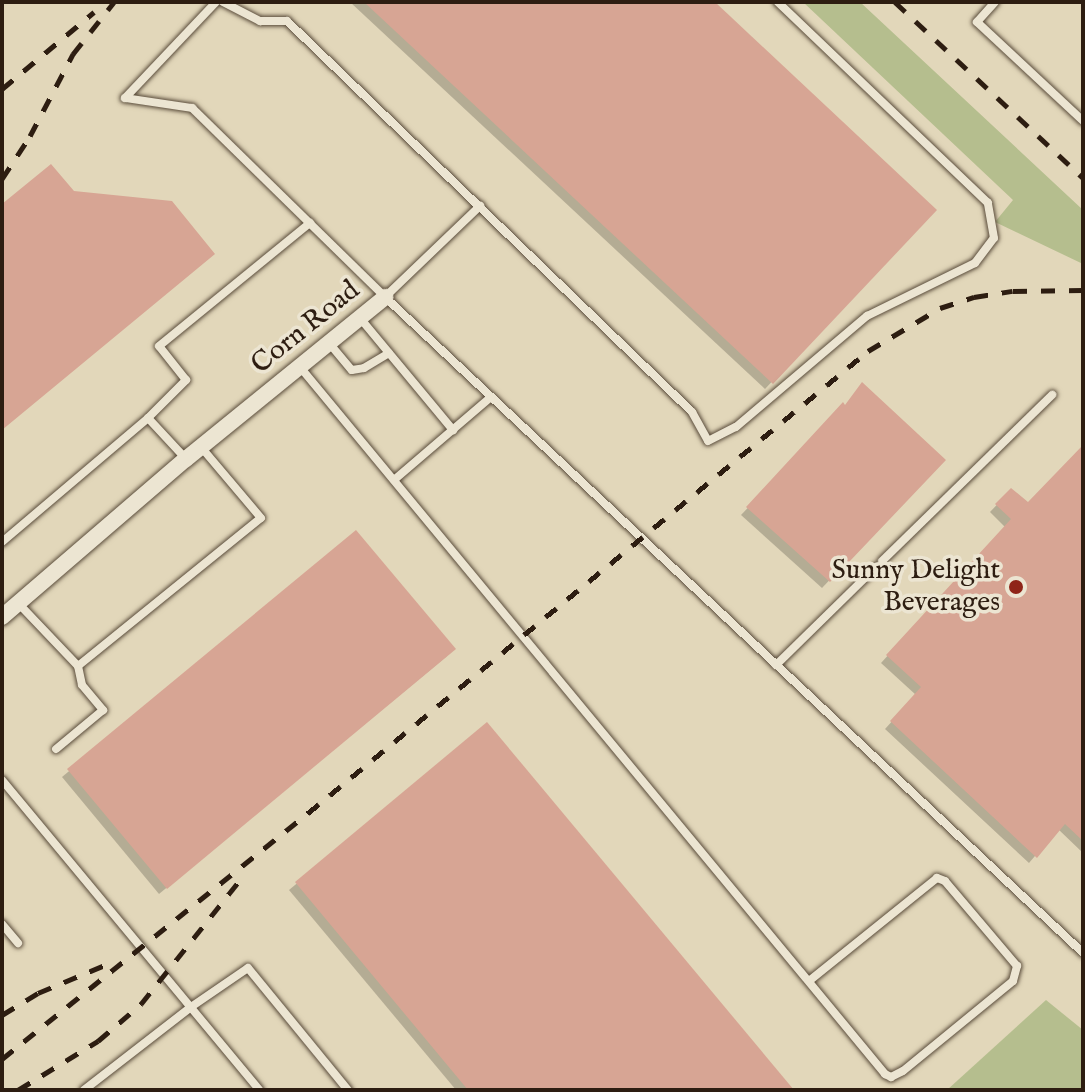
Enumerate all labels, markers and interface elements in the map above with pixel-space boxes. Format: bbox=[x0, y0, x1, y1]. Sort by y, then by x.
street label: Corn Road bbox=[245, 274, 367, 382]
place label: Sunny Delight Beverages bbox=[831, 554, 1000, 620]
marker: Sunny Delight Beverages bbox=[1007, 578, 1025, 596]

